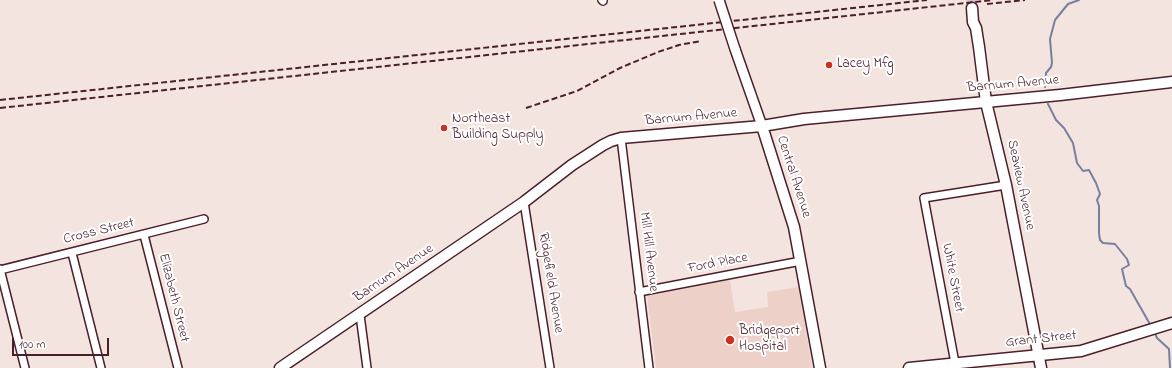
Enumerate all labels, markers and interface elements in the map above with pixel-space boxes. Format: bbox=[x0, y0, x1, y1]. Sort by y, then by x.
place label: Lacey Mfg bbox=[837, 57, 894, 73]
marker: Lacey Mfg bbox=[824, 60, 834, 70]
street label: Barnum Avenue bbox=[966, 73, 1060, 97]
street label: Barnum Avenue bbox=[644, 106, 738, 130]
place label: Northeast Building Supply bbox=[452, 112, 543, 144]
marker: Northeast Building Supply bbox=[439, 123, 449, 133]
street label: Central Avenue bbox=[772, 134, 814, 220]
street label: Seaview Avenue bbox=[1002, 138, 1038, 232]
street label: Mill Hill Avenue bbox=[635, 211, 661, 293]
street label: Cross Street bbox=[62, 215, 136, 249]
street label: Ridgefield Avenue bbox=[534, 232, 566, 334]
street label: Barnum Avenue bbox=[351, 241, 437, 307]
street label: White Street bbox=[937, 242, 967, 314]
street label: Ford Place bbox=[687, 250, 749, 278]
street label: Elizabeth Street bbox=[154, 252, 192, 344]
place label: Bridgeport Hospital bbox=[739, 324, 800, 356]
street label: Grant Street bbox=[1005, 328, 1077, 352]
scale bar bbox=[14, 330, 111, 356]
marker: Bridgeport Hospital bbox=[724, 334, 736, 346]
text: 100 m bbox=[19, 336, 46, 354]

